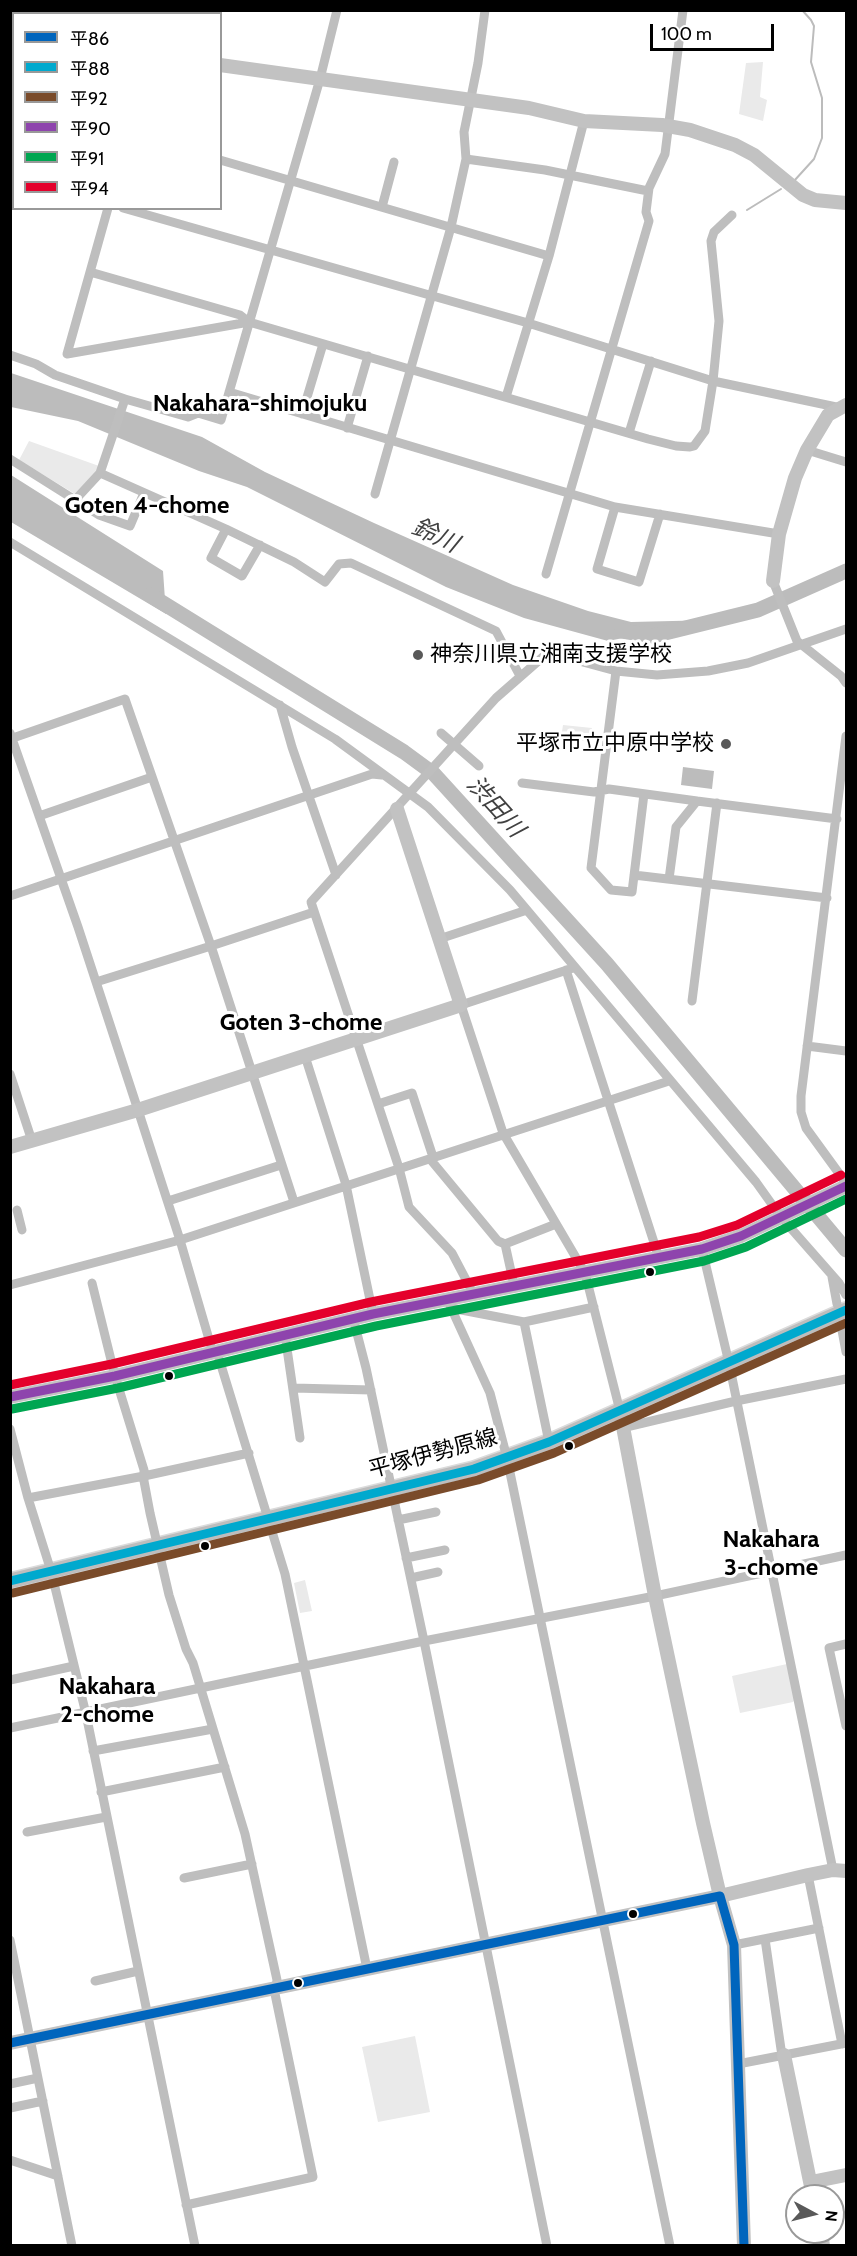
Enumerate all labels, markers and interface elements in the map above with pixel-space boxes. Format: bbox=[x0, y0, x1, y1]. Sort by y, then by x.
legend bbox=[12, 12, 222, 210]
scale bar bbox=[653, 12, 778, 50]
text: 100 m bbox=[661, 23, 712, 45]
text: 平86 bbox=[70, 28, 109, 50]
text: 平88 bbox=[70, 58, 110, 80]
text: 平92 bbox=[70, 88, 108, 110]
text: 平90 bbox=[70, 118, 111, 140]
text: 平91 bbox=[70, 148, 104, 170]
text: 平94 bbox=[70, 178, 109, 200]
district label: Nakahara-shimojuku bbox=[153, 390, 367, 418]
district label: Goten 4-chome bbox=[65, 492, 229, 520]
water label: 鈴川 bbox=[407, 513, 463, 559]
place label: 神奈川県立湘南支援学校 bbox=[430, 642, 672, 668]
marker: 神奈川県立湘南支援学校 bbox=[411, 648, 425, 662]
place label: 平塚市立中原中学校 bbox=[516, 731, 714, 757]
marker: 平塚市立中原中学校 bbox=[719, 737, 733, 751]
water label: 渋田川 bbox=[460, 771, 530, 843]
district label: Goten 3-chome bbox=[220, 1009, 382, 1037]
unlabelled marker bbox=[644, 1266, 656, 1278]
unlabelled marker bbox=[163, 1370, 175, 1382]
street label: 平塚伊勢原線 bbox=[366, 1424, 500, 1484]
unlabelled marker bbox=[563, 1440, 575, 1452]
district label: Nakahara 3-chome bbox=[722, 1526, 820, 1582]
unlabelled marker bbox=[199, 1540, 211, 1552]
district label: Nakahara 2-chome bbox=[58, 1673, 156, 1729]
unlabelled marker bbox=[627, 1908, 639, 1920]
unlabelled marker bbox=[292, 1977, 304, 1989]
north arrow bbox=[785, 2184, 845, 2244]
text: N bbox=[821, 2209, 841, 2223]

